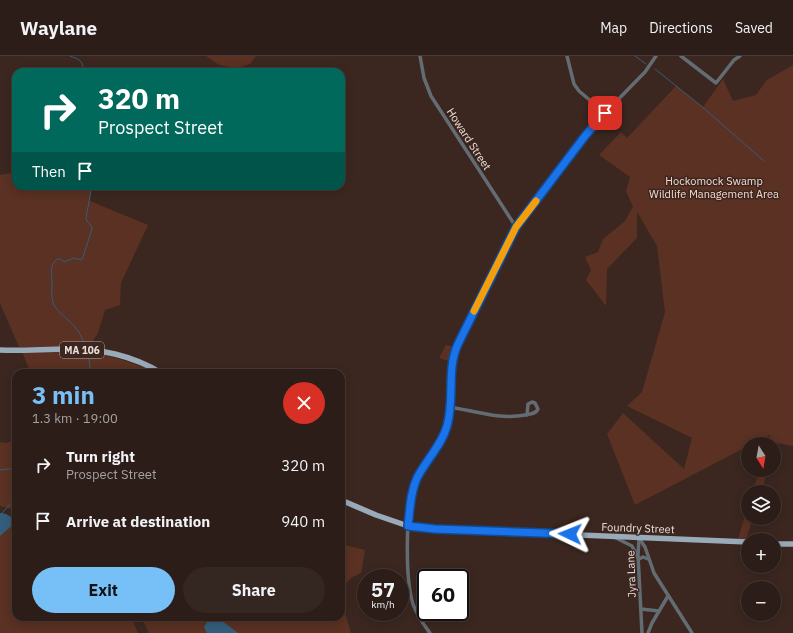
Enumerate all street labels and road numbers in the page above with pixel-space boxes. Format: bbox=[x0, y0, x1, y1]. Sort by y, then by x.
street label: Howard Street bbox=[444, 105, 494, 173]
road number: MA 106 bbox=[60, 342, 104, 358]
street label: Foundry Street bbox=[601, 520, 675, 536]
street label: Jyra Lane bbox=[623, 550, 639, 598]

